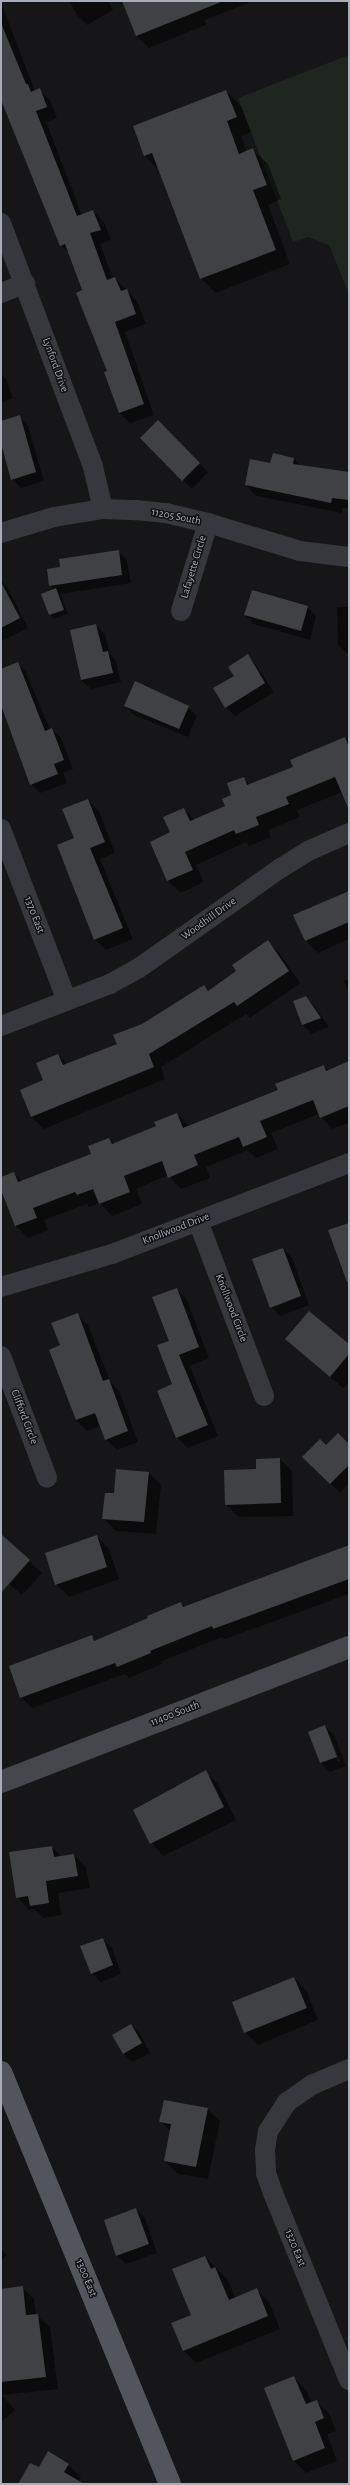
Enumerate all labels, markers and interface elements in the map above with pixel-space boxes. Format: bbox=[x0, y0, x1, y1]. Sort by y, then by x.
street label: Lynford Drive bbox=[39, 336, 71, 394]
street label: 11205 South bbox=[150, 506, 202, 528]
street label: Lafayette Circle bbox=[178, 534, 210, 600]
street label: 1370 East bbox=[21, 895, 47, 935]
street label: Woodhill Drive bbox=[179, 895, 239, 943]
street label: Knollwood Drive bbox=[141, 1210, 211, 1248]
street label: Knollwood Circle bbox=[212, 1272, 250, 1344]
street label: Clifford Circle bbox=[7, 1388, 41, 1446]
street label: 11400 South bbox=[149, 1699, 201, 1729]
street label: 1320 East bbox=[282, 2228, 308, 2268]
street label: 1300 East bbox=[72, 2257, 100, 2299]

